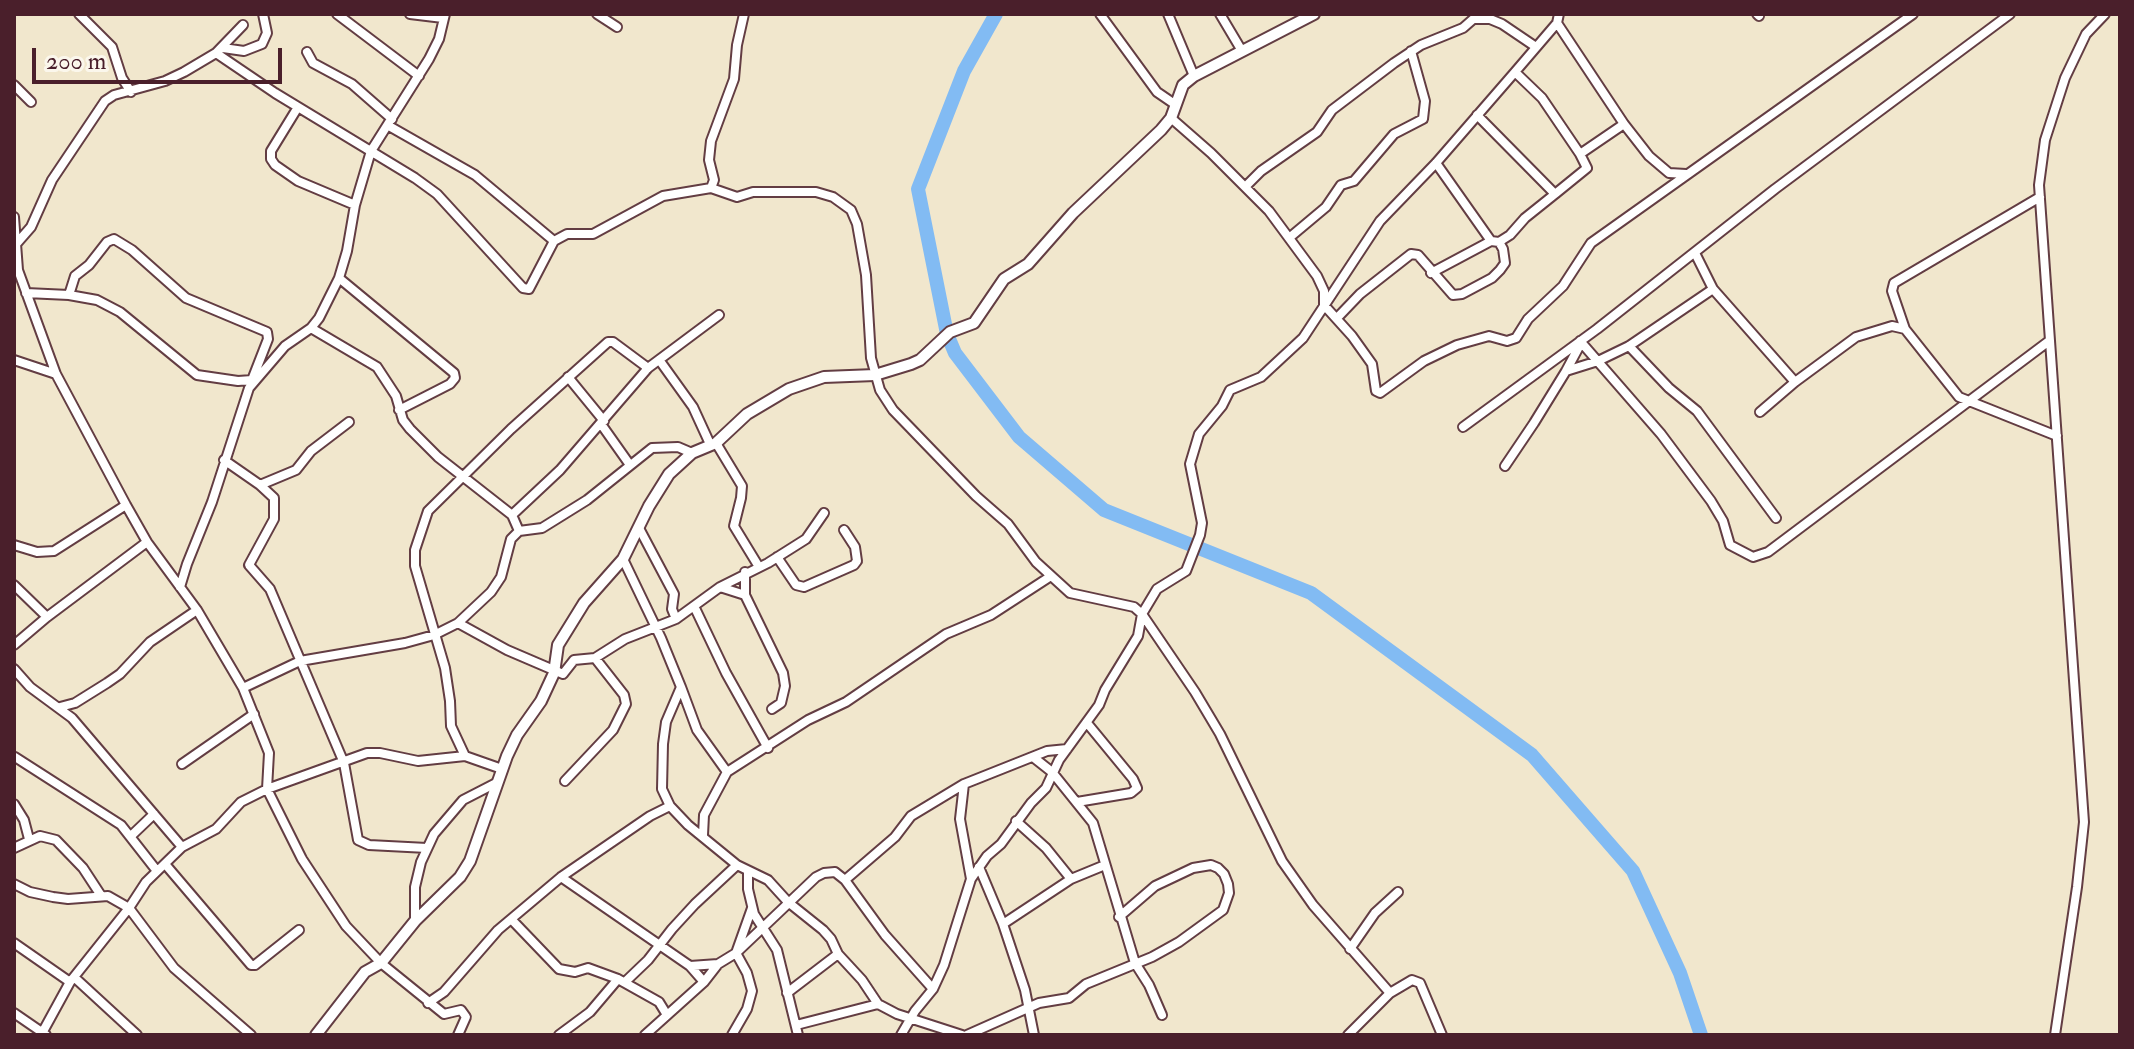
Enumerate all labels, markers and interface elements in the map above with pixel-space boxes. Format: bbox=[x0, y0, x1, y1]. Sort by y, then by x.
scale bar bbox=[36, 32, 286, 82]
text: 200 m bbox=[46, 46, 106, 77]

